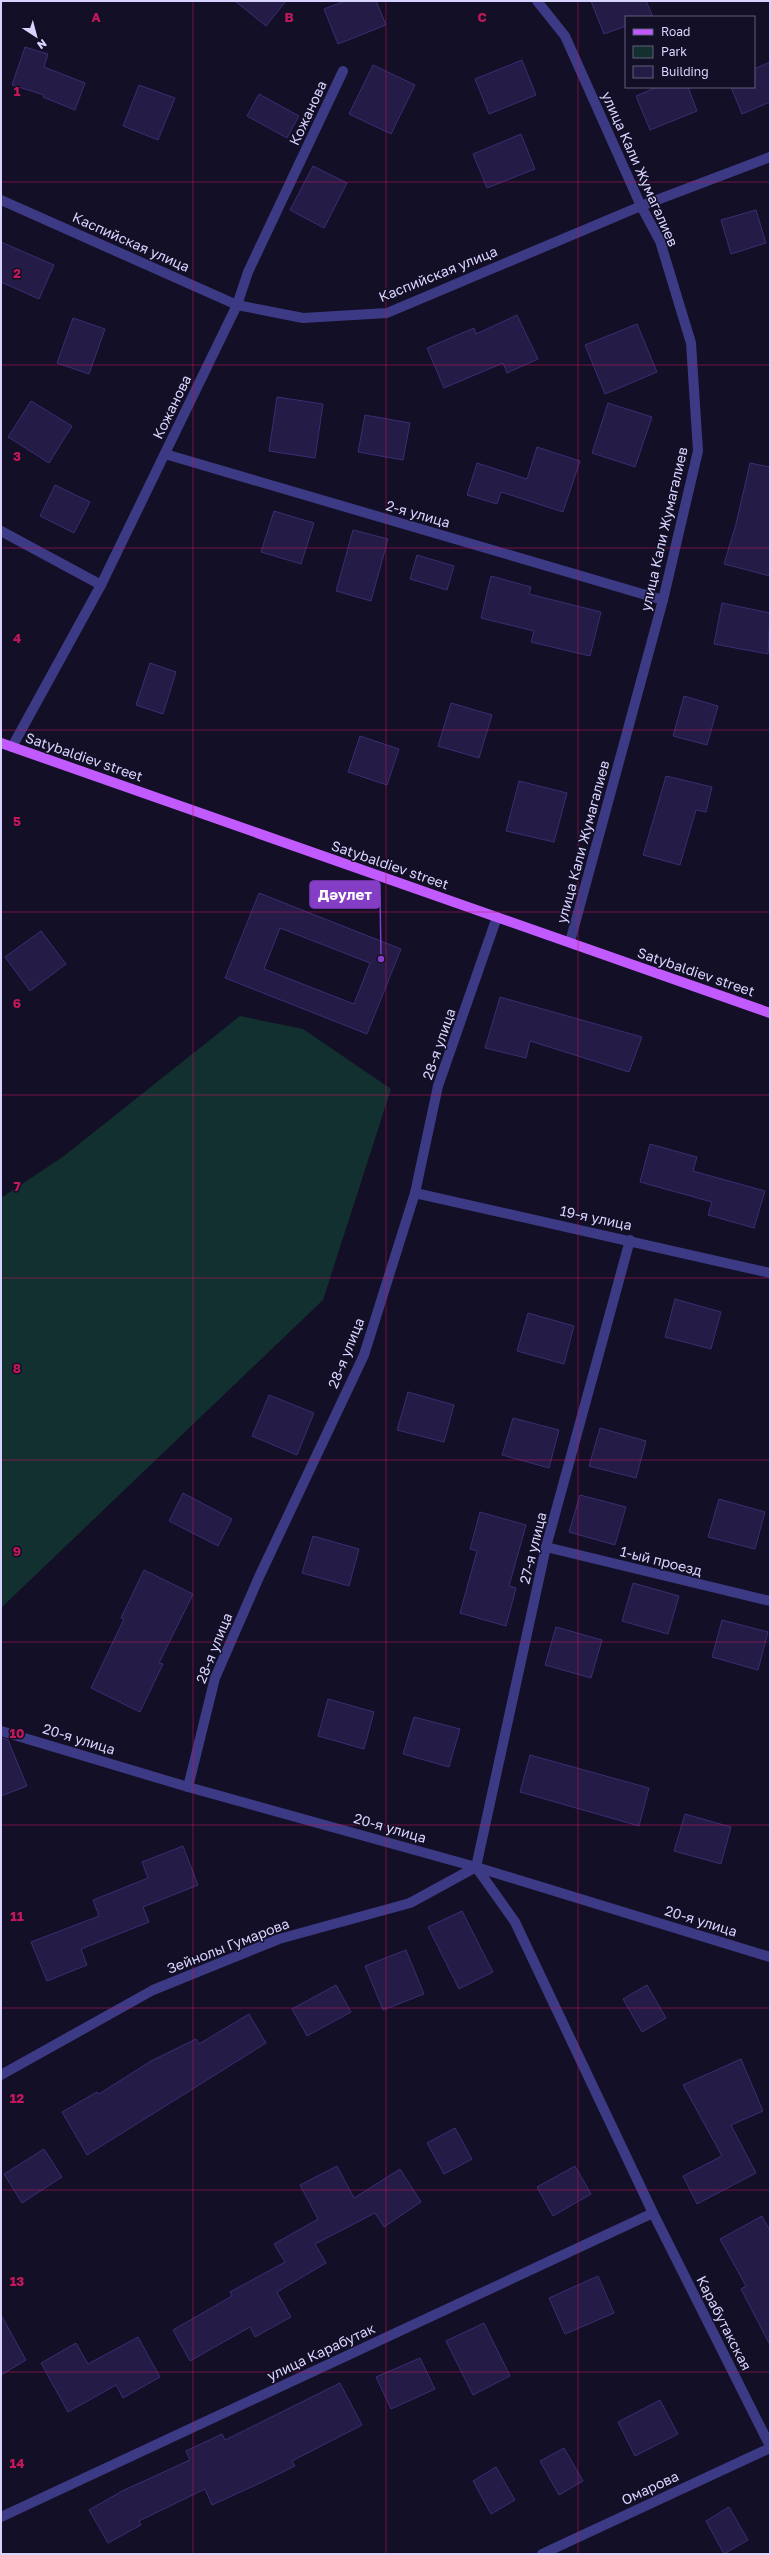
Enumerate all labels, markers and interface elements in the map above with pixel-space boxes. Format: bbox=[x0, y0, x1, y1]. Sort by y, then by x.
text: A bbox=[91, 9, 101, 25]
text: B bbox=[284, 9, 294, 25]
text: C bbox=[477, 9, 487, 25]
north arrow bbox=[16, 16, 56, 56]
legend bbox=[625, 16, 755, 88]
text: Road bbox=[661, 24, 690, 39]
text: N bbox=[35, 37, 49, 52]
text: Park bbox=[661, 44, 687, 59]
text: Building bbox=[661, 64, 709, 79]
street label: Кожанова bbox=[285, 78, 330, 148]
text: 1 bbox=[14, 83, 21, 99]
street label: улица Кали Жумагалиев bbox=[599, 89, 682, 249]
street label: Каспийская улица bbox=[70, 208, 193, 275]
street label: Каспийская улица bbox=[376, 242, 500, 305]
text: 2 bbox=[13, 265, 21, 281]
street label: Кожанова bbox=[149, 372, 194, 442]
street label: улица Кали Жумагалиев bbox=[636, 445, 691, 613]
text: 3 bbox=[13, 448, 21, 464]
street label: 2-я улица bbox=[384, 496, 452, 531]
text: 4 bbox=[13, 630, 21, 646]
street label: Satybaldiev street bbox=[23, 728, 145, 785]
street label: улица Кали Жумагалиев bbox=[553, 759, 612, 925]
text: 5 bbox=[13, 813, 21, 829]
street label: Satybaldiev street bbox=[329, 836, 451, 893]
callout: Дәулет bbox=[310, 881, 380, 908]
text: Дәулет bbox=[318, 885, 372, 903]
street label: Satybaldiev street bbox=[635, 943, 757, 1000]
text: 6 bbox=[13, 995, 21, 1011]
street label: 28-я улица bbox=[418, 1006, 459, 1082]
text: 7 bbox=[13, 1178, 21, 1194]
street label: 19-я улица bbox=[559, 1202, 634, 1233]
street label: 28-я улица bbox=[324, 1315, 367, 1391]
text: 8 bbox=[13, 1360, 21, 1376]
street label: 27-я улица bbox=[515, 1510, 550, 1586]
street label: 1-ый проезд bbox=[618, 1542, 704, 1579]
text: 9 bbox=[13, 1543, 21, 1559]
street label: 28-я улица bbox=[192, 1610, 235, 1686]
street label: 20-я улица bbox=[41, 1719, 117, 1758]
text: 10 bbox=[9, 1725, 25, 1741]
street label: 20-я улица bbox=[352, 1809, 428, 1846]
street label: 20-я улица bbox=[663, 1901, 739, 1940]
text: 11 bbox=[10, 1908, 24, 1924]
street label: Зейнолы Гумарова bbox=[164, 1914, 291, 1977]
text: 12 bbox=[10, 2090, 24, 2106]
text: 13 bbox=[10, 2273, 24, 2289]
street label: Карабутакская bbox=[693, 2273, 756, 2373]
street label: улица Карабутак bbox=[264, 2319, 378, 2384]
text: 14 bbox=[10, 2455, 24, 2471]
street label: Омарова bbox=[618, 2467, 681, 2508]

